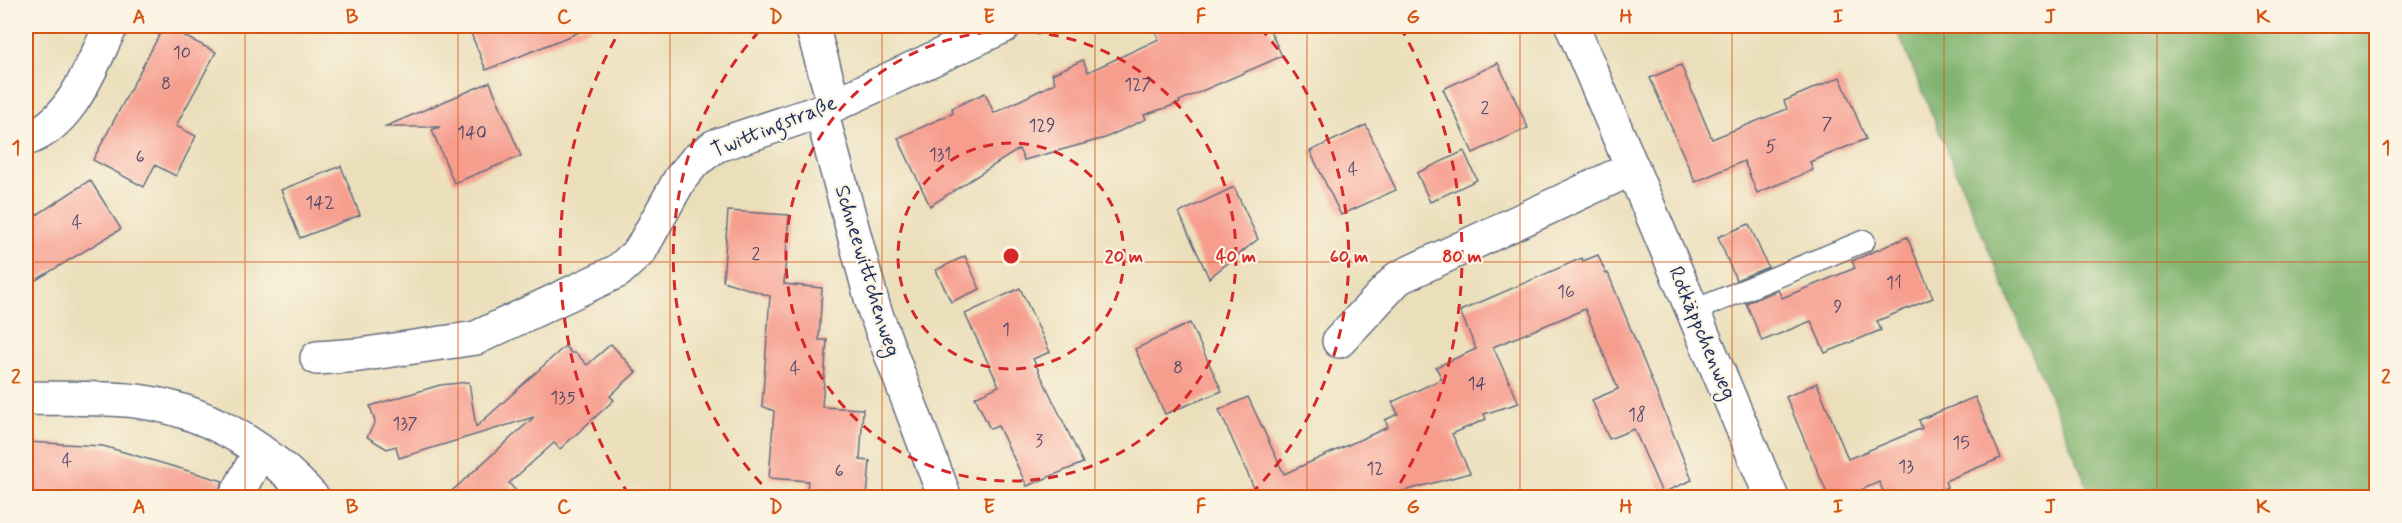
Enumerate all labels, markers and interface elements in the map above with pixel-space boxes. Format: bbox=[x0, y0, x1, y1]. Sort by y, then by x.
text: A bbox=[132, 4, 146, 31]
text: B bbox=[346, 4, 359, 31]
text: C bbox=[557, 4, 572, 31]
text: D bbox=[769, 4, 783, 31]
text: E bbox=[983, 4, 995, 31]
text: F bbox=[1196, 4, 1207, 31]
text: G bbox=[1406, 4, 1420, 31]
text: H bbox=[1619, 4, 1633, 31]
text: I bbox=[1833, 4, 1843, 31]
text: J bbox=[2044, 4, 2056, 31]
text: K bbox=[2256, 4, 2271, 31]
house number: 10 bbox=[173, 41, 191, 65]
house number: 8 bbox=[161, 72, 171, 96]
house number: 127 bbox=[1124, 73, 1152, 97]
street label: Twittingstraße bbox=[707, 89, 842, 167]
house number: 2 bbox=[1481, 96, 1490, 120]
house number: 7 bbox=[1822, 112, 1833, 136]
house number: 129 bbox=[1028, 114, 1056, 138]
house number: 140 bbox=[457, 121, 487, 145]
text: 1 bbox=[12, 135, 20, 162]
house number: 5 bbox=[1766, 135, 1777, 159]
text: 1 bbox=[2382, 135, 2390, 162]
house number: 131 bbox=[929, 143, 951, 167]
house number: 6 bbox=[135, 145, 145, 169]
house number: 4 bbox=[1348, 158, 1358, 182]
street label: Schneewittchenweg bbox=[827, 182, 906, 361]
house number: 142 bbox=[305, 191, 335, 215]
house number: 4 bbox=[72, 211, 82, 235]
house number: 2 bbox=[752, 242, 761, 266]
text: 20 m bbox=[1105, 245, 1143, 269]
text: 40 m bbox=[1216, 245, 1256, 269]
text: 60 m bbox=[1330, 245, 1368, 269]
text: 80 m bbox=[1442, 245, 1482, 269]
centre of rings bbox=[1001, 246, 1021, 266]
street label: Rotkäppchenweg bbox=[1660, 262, 1743, 404]
house number: 11 bbox=[1886, 271, 1902, 295]
house number: 16 bbox=[1557, 280, 1575, 304]
house number: 9 bbox=[1834, 295, 1843, 319]
house number: 1 bbox=[1002, 318, 1010, 342]
house number: 8 bbox=[1173, 356, 1183, 380]
house number: 4 bbox=[790, 357, 800, 381]
text: 2 bbox=[11, 364, 21, 391]
text: 2 bbox=[2381, 364, 2391, 391]
house number: 14 bbox=[1468, 372, 1487, 396]
house number: 135 bbox=[550, 386, 576, 410]
house number: 18 bbox=[1628, 403, 1646, 427]
house number: 137 bbox=[392, 412, 418, 436]
house number: 3 bbox=[1035, 429, 1043, 453]
house number: 15 bbox=[1952, 431, 1970, 455]
house number: 4 bbox=[62, 449, 72, 473]
house number: 13 bbox=[1898, 455, 1914, 479]
house number: 12 bbox=[1366, 457, 1384, 481]
house number: 6 bbox=[834, 459, 844, 483]
text: A bbox=[132, 494, 146, 521]
text: B bbox=[346, 494, 359, 521]
text: C bbox=[557, 494, 572, 521]
text: D bbox=[769, 494, 783, 521]
text: E bbox=[983, 494, 995, 521]
text: F bbox=[1196, 494, 1207, 521]
text: G bbox=[1406, 494, 1420, 521]
text: H bbox=[1619, 494, 1633, 521]
text: I bbox=[1833, 494, 1843, 521]
text: J bbox=[2044, 494, 2056, 521]
text: K bbox=[2256, 494, 2271, 521]

